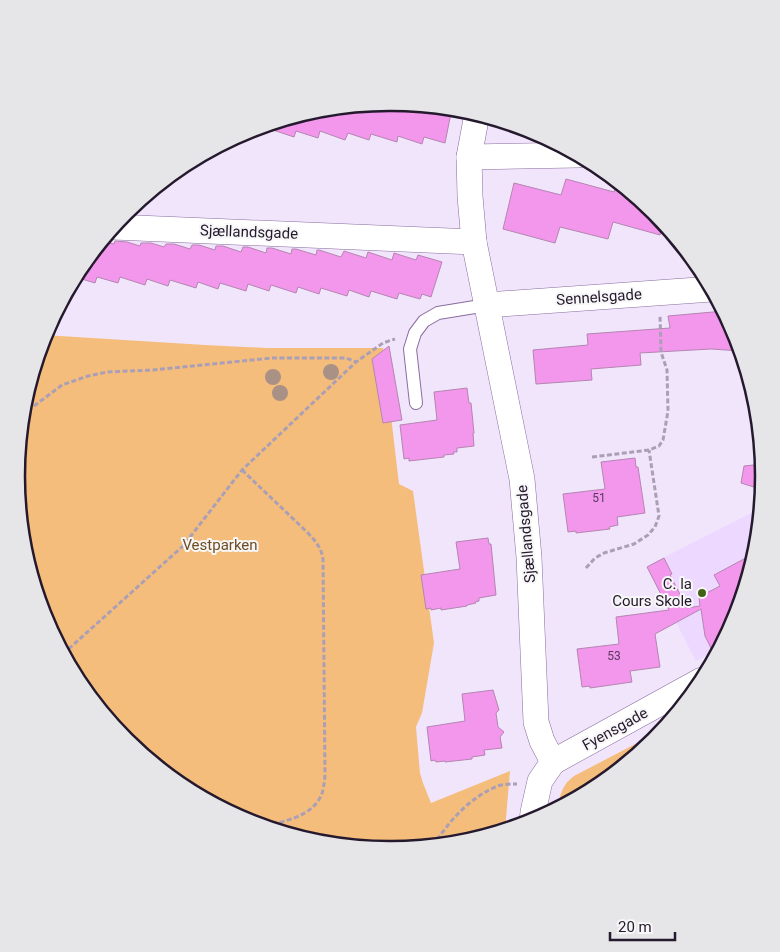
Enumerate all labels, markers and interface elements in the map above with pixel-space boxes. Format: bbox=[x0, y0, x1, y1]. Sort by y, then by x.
street label: Sjællandsgade bbox=[200, 221, 298, 243]
street label: Sennelsgade bbox=[556, 285, 642, 309]
street label: Sjællandsgade bbox=[513, 484, 539, 584]
house number: 51 bbox=[592, 491, 606, 505]
park label: Vestparken bbox=[182, 536, 258, 554]
place label: C. la Cours Skole bbox=[612, 575, 692, 610]
marker: C. la Cours Skole bbox=[696, 587, 708, 599]
house number: 53 bbox=[607, 649, 621, 663]
street label: Fyensgade bbox=[579, 704, 651, 754]
scale bar bbox=[610, 910, 675, 942]
text: 20 m bbox=[618, 918, 652, 936]

